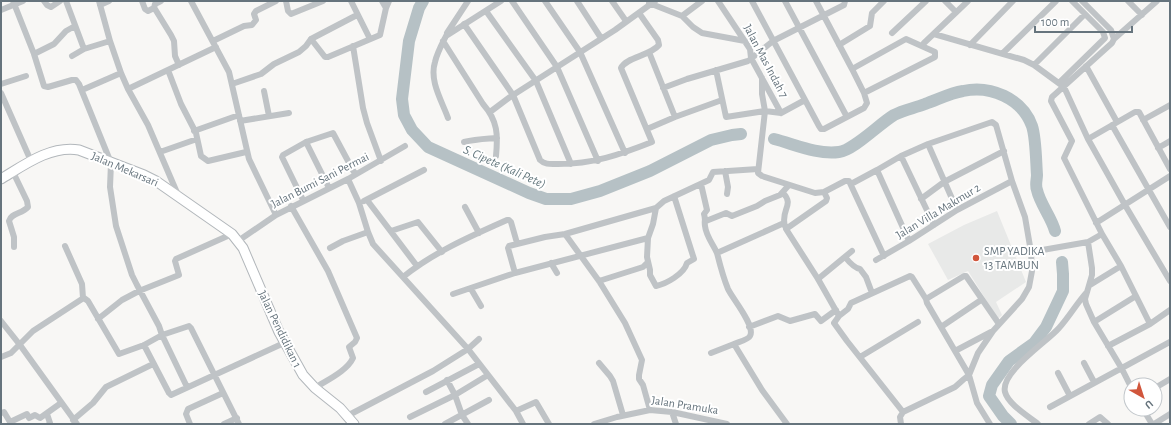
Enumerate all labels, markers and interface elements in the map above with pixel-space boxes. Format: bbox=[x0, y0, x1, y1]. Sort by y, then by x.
scale bar bbox=[1035, 8, 1132, 34]
text: 100 m bbox=[1041, 16, 1069, 28]
street label: Jalan Mas Indah 7 bbox=[742, 22, 790, 100]
water label: S. Cipete (Kali Pete) bbox=[461, 143, 547, 191]
street label: Jalan Mekarsari bbox=[90, 150, 160, 188]
street label: Jalan Bumi Sani Permai bbox=[269, 150, 371, 210]
street label: Jalan Villa Makmur 2 bbox=[894, 181, 983, 241]
place label: SMP YADIKA 13 TAMBUN bbox=[984, 245, 1045, 271]
marker: SMP YADIKA 13 TAMBUN bbox=[971, 253, 981, 263]
street label: Jalan Pendidikan 1 bbox=[256, 289, 304, 369]
north arrow bbox=[1123, 377, 1163, 417]
street label: Jalan Pramuka bbox=[651, 394, 720, 416]
text: U bbox=[1143, 398, 1155, 411]

